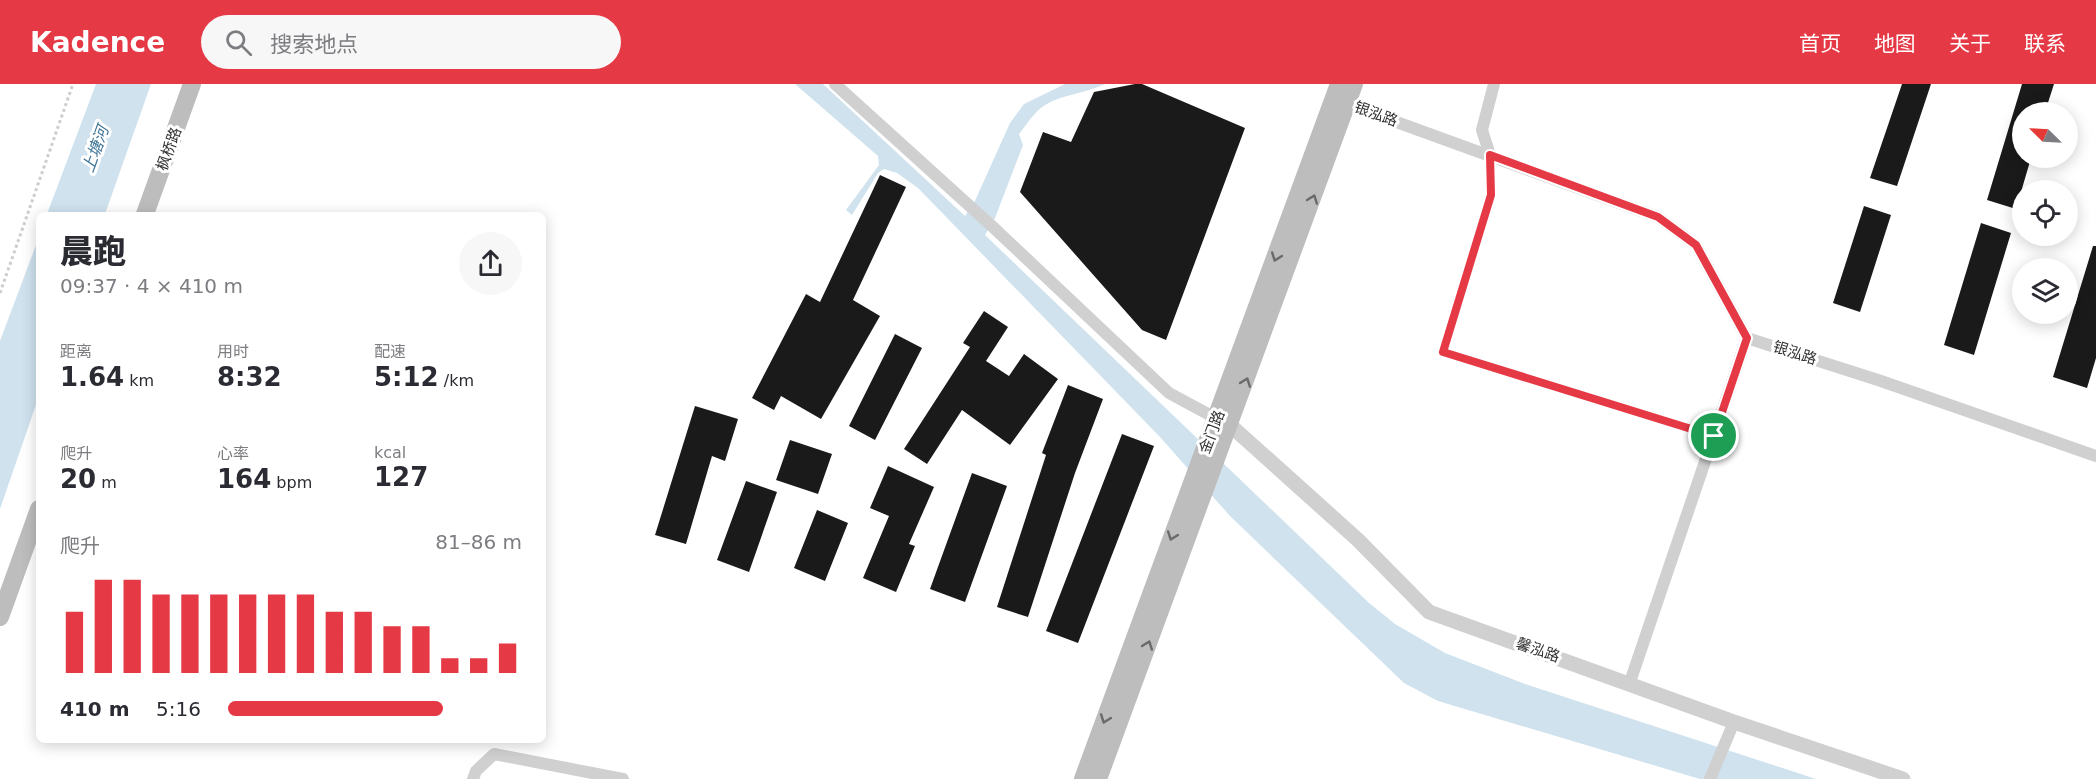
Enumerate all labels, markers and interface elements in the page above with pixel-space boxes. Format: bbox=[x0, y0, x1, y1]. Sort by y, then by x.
search box bbox=[201, 15, 621, 69]
text: Kadence bbox=[30, 26, 165, 59]
icon: search bbox=[222, 26, 255, 59]
text: 搜索地点 bbox=[270, 32, 358, 57]
text: 首页 bbox=[1799, 32, 1841, 56]
text: 地图 bbox=[1874, 32, 1916, 56]
text: 关于 bbox=[1949, 32, 1991, 56]
text: 联系 bbox=[2024, 32, 2066, 56]
street label: 银泓路 bbox=[1352, 98, 1400, 130]
north arrow bbox=[2012, 102, 2078, 168]
map controls bbox=[2012, 102, 2078, 324]
water label: 上塘河 bbox=[78, 121, 114, 175]
street label: 枫桥路 bbox=[153, 125, 185, 173]
button: locate bbox=[2012, 180, 2078, 246]
one-way arrow bbox=[1305, 194, 1318, 205]
text: 晨跑 bbox=[60, 232, 126, 271]
button: share bbox=[459, 232, 522, 295]
one-way arrow bbox=[1270, 252, 1283, 262]
button: layers bbox=[2012, 258, 2078, 324]
text: 09:37 · 4 × 410 m bbox=[60, 274, 243, 298]
street label: 银泓路 bbox=[1771, 337, 1819, 369]
text: 距离 bbox=[60, 342, 92, 361]
text: 用时 bbox=[217, 342, 249, 361]
text: 配速 bbox=[374, 342, 406, 361]
text: 1.64 bbox=[60, 362, 124, 392]
text: 8:32 bbox=[217, 362, 282, 392]
text: 5:12 bbox=[374, 362, 439, 392]
text: km bbox=[124, 371, 154, 390]
text: /km bbox=[439, 371, 474, 390]
one-way arrow bbox=[1238, 377, 1251, 388]
street label: 金门路 bbox=[1196, 408, 1228, 456]
pin bbox=[1688, 410, 1739, 461]
icon: arrive bbox=[1697, 419, 1730, 452]
text: kcal bbox=[374, 443, 406, 462]
text: 爬升 bbox=[60, 444, 92, 463]
text: 心率 bbox=[217, 444, 249, 463]
text: 127 bbox=[374, 462, 428, 492]
text: 20 bbox=[60, 464, 96, 494]
text: 164 bbox=[217, 464, 271, 494]
text: m bbox=[96, 473, 117, 492]
text: bpm bbox=[271, 473, 312, 492]
text: 81–86 m bbox=[435, 530, 522, 554]
one-way arrow bbox=[1167, 531, 1180, 541]
text: 爬升 bbox=[60, 534, 100, 558]
street label: 馨泓路 bbox=[1514, 634, 1562, 666]
one-way arrow bbox=[1141, 641, 1153, 652]
text: 410 m bbox=[60, 697, 130, 721]
text: 5:16 bbox=[156, 697, 201, 721]
one-way arrow bbox=[1100, 713, 1112, 724]

